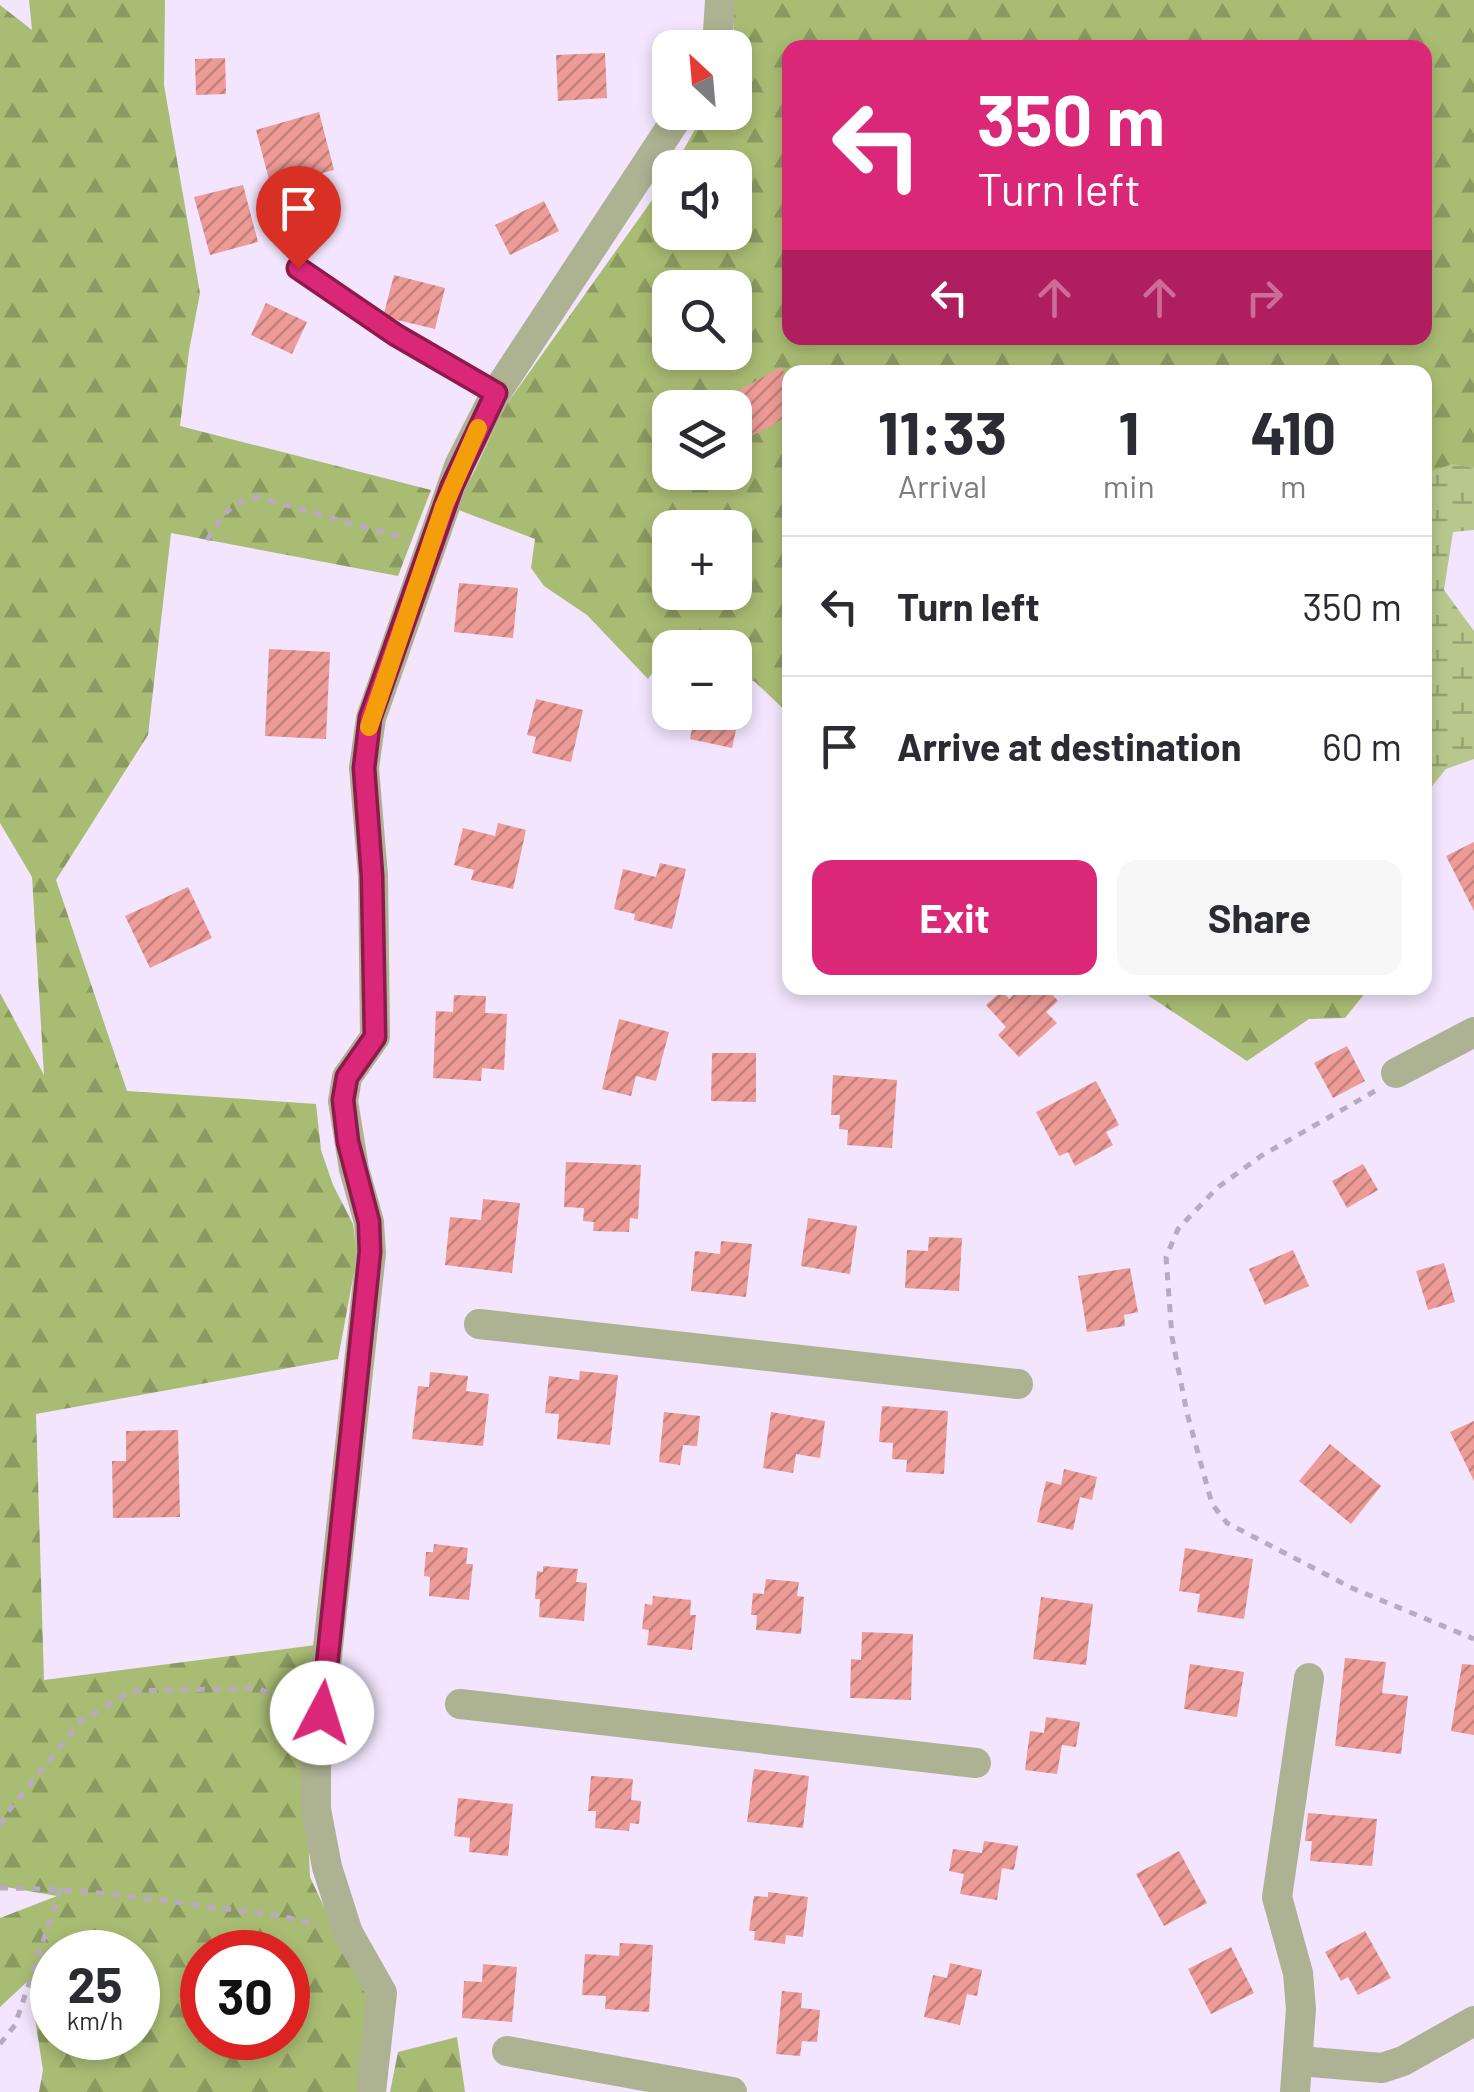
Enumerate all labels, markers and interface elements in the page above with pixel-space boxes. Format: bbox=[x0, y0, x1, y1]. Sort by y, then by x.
north arrow bbox=[652, 30, 752, 130]
map controls bbox=[652, 30, 752, 730]
text: 350 m bbox=[977, 76, 1165, 160]
icon: left bbox=[812, 80, 942, 210]
button: sound bbox=[652, 150, 752, 250]
text: Turn left bbox=[977, 161, 1141, 215]
pin bbox=[256, 166, 341, 269]
icon: arrive bbox=[271, 181, 326, 236]
button: search bbox=[652, 270, 752, 370]
icon: left bbox=[922, 270, 977, 325]
icon: ahead bbox=[1027, 270, 1082, 325]
icon: ahead bbox=[1132, 270, 1187, 325]
icon: right bbox=[1237, 270, 1292, 325]
button: layers bbox=[652, 390, 752, 490]
text: 11:33 bbox=[878, 395, 1007, 467]
text: 1 bbox=[1118, 395, 1139, 467]
text: 410 bbox=[1250, 395, 1336, 467]
text: Arrival bbox=[898, 466, 987, 504]
text: min bbox=[1103, 466, 1155, 504]
text: m bbox=[1280, 466, 1307, 504]
button: + bbox=[652, 510, 752, 610]
icon: left bbox=[812, 579, 867, 634]
text: Turn left bbox=[897, 583, 1040, 629]
text: 350 m bbox=[1302, 583, 1402, 629]
button: − bbox=[652, 630, 752, 730]
icon: arrive bbox=[812, 719, 867, 774]
text: Arrive at destination bbox=[897, 723, 1242, 769]
text: 60 m bbox=[1322, 723, 1402, 769]
button: Exit bbox=[812, 860, 1097, 975]
button: Share bbox=[1117, 860, 1402, 975]
position arrow bbox=[270, 1661, 374, 1765]
speed limit sign: 30 bbox=[180, 1930, 310, 2060]
text: 25 bbox=[68, 1953, 122, 2013]
text: km/h bbox=[67, 2005, 123, 2035]

